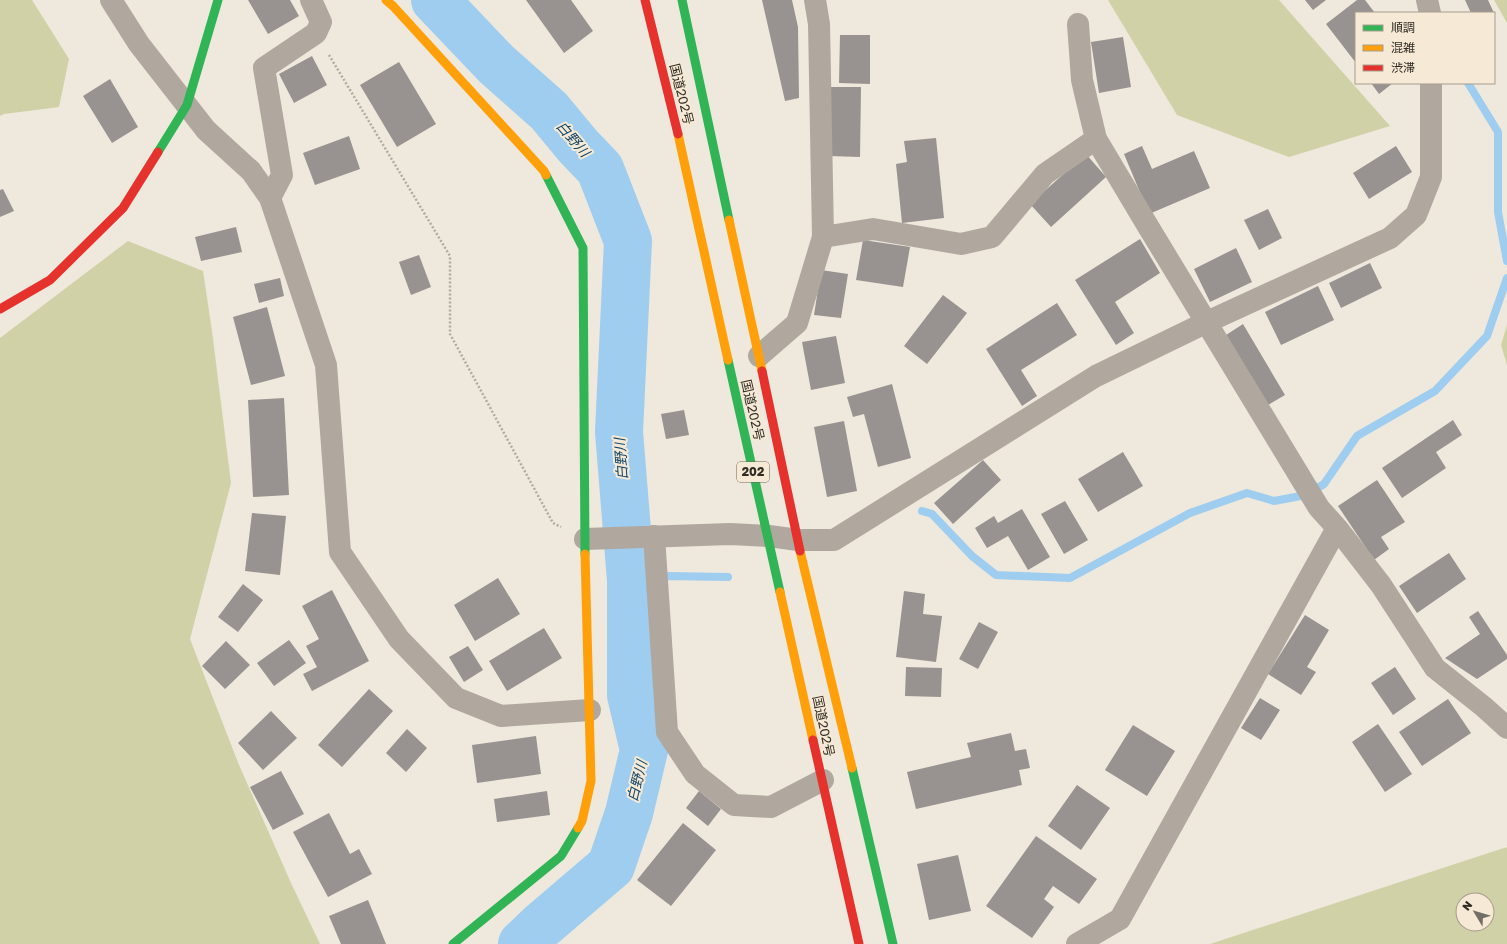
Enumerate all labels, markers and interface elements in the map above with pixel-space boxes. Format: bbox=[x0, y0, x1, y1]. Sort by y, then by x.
legend bbox=[1355, 12, 1495, 84]
text: 順調 bbox=[1391, 20, 1415, 35]
text: 混雑 bbox=[1391, 40, 1415, 55]
text: 渋滞 bbox=[1391, 60, 1415, 75]
street label: 国道202号 bbox=[667, 62, 697, 126]
water label: 白野川 bbox=[553, 117, 595, 162]
street label: 国道202号 bbox=[738, 378, 768, 442]
water label: 白野川 bbox=[610, 435, 630, 481]
road number: 202 bbox=[737, 462, 769, 482]
street label: 国道202号 bbox=[810, 694, 838, 758]
water label: 白野川 bbox=[623, 757, 650, 803]
north arrow bbox=[1455, 892, 1495, 932]
text: N bbox=[1459, 898, 1474, 913]

